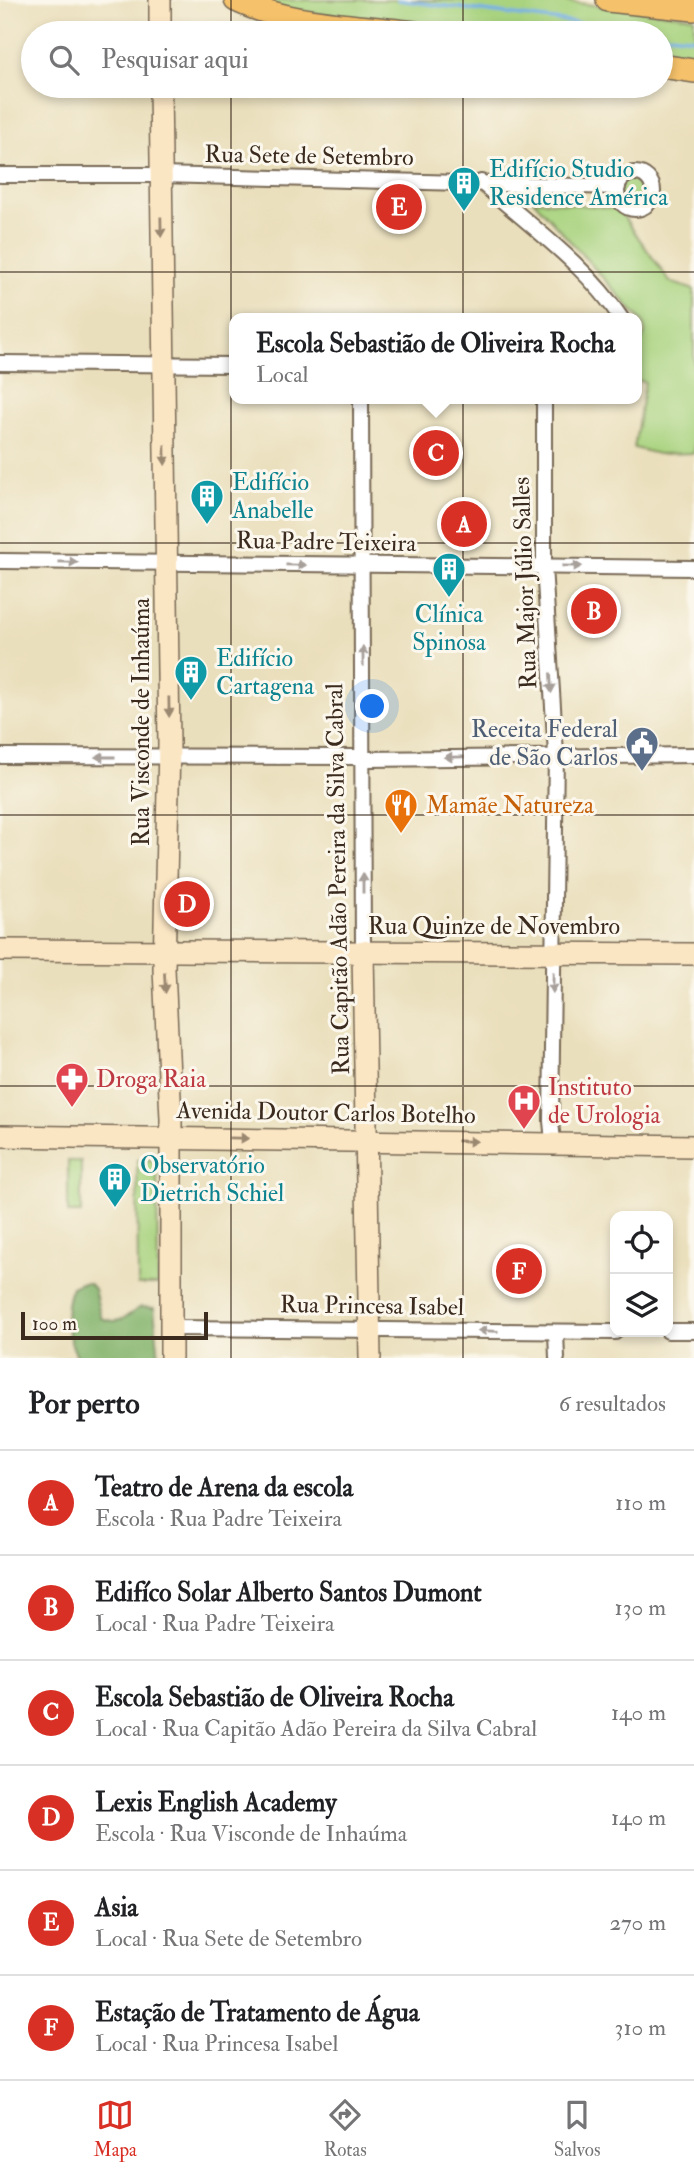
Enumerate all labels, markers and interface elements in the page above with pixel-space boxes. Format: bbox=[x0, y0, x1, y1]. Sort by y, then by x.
search box bbox=[21, 21, 673, 98]
icon: search bbox=[45, 41, 83, 79]
text: Pesquisar aqui bbox=[101, 44, 249, 76]
street label: Rua Sete de Setembro bbox=[204, 139, 414, 173]
place label: Edifício Studio Residence América bbox=[489, 154, 669, 213]
building icon: Edifício Studio Residence América bbox=[445, 164, 483, 213]
pin: E bbox=[376, 181, 422, 233]
one-way arrow bbox=[155, 217, 166, 239]
popup bbox=[229, 313, 642, 404]
text: Escola Sebastião de Oliveira Rocha bbox=[256, 328, 615, 360]
text: Local bbox=[256, 360, 309, 389]
pin: C bbox=[413, 427, 459, 479]
one-way arrow bbox=[159, 444, 171, 466]
place label: Edifício Anabelle bbox=[231, 467, 314, 526]
street label: Rua Major Júlio Salles bbox=[506, 476, 544, 690]
building icon: Edifício Anabelle bbox=[188, 477, 226, 526]
pin: A bbox=[441, 498, 487, 550]
street label: Rua Padre Teixeira bbox=[236, 525, 418, 559]
building icon: Clínica Spinosa bbox=[430, 550, 468, 599]
one-way arrow bbox=[57, 556, 79, 568]
one-way arrow bbox=[285, 559, 307, 571]
one-way arrow bbox=[561, 560, 583, 572]
pin: B bbox=[571, 585, 617, 637]
street label: Rua Visconde de Inhaúma bbox=[126, 597, 157, 846]
place label: Clínica Spinosa bbox=[412, 599, 487, 658]
place label: Edifício Cartagena bbox=[216, 643, 315, 702]
one-way arrow bbox=[357, 644, 368, 666]
building icon: Edifício Cartagena bbox=[172, 653, 210, 702]
one-way arrow bbox=[546, 672, 557, 694]
street label: Rua Capitão Adão Pereira da Silva Cabral bbox=[319, 683, 357, 1075]
your location bbox=[355, 689, 389, 723]
one-way arrow bbox=[163, 696, 174, 718]
place label: Receita Federal de São Carlos bbox=[471, 714, 618, 773]
public building icon: Receita Federal de São Carlos bbox=[623, 724, 661, 773]
one-way arrow bbox=[94, 751, 116, 763]
one-way arrow bbox=[443, 751, 465, 763]
restaurant icon: Mamãe Natureza bbox=[382, 786, 420, 835]
place label: Mamãe Natureza bbox=[426, 790, 595, 821]
one-way arrow bbox=[357, 872, 369, 894]
pin: D bbox=[164, 878, 210, 930]
street label: Rua Quinze de Novembro bbox=[368, 911, 620, 942]
one-way arrow bbox=[159, 973, 170, 995]
one-way arrow bbox=[547, 973, 559, 995]
pharmacy icon: Droga Raia bbox=[53, 1060, 91, 1109]
place label: Droga Raia bbox=[96, 1064, 207, 1095]
place label: Instituto de Urologia bbox=[548, 1072, 662, 1131]
hospital icon: Instituto de Urologia bbox=[505, 1082, 543, 1131]
street label: Avenida Doutor Carlos Botelho bbox=[175, 1095, 476, 1131]
one-way arrow bbox=[228, 1132, 250, 1144]
one-way arrow bbox=[456, 1135, 478, 1147]
place label: Observatório Dietrich Schiel bbox=[140, 1150, 284, 1209]
building icon: Observatório Dietrich Schiel bbox=[96, 1160, 134, 1209]
map controls bbox=[610, 1211, 673, 1337]
button: locate bbox=[610, 1211, 673, 1274]
pin: F bbox=[496, 1245, 542, 1297]
button: layers bbox=[610, 1274, 673, 1337]
street label: Rua Princesa Isabel bbox=[280, 1289, 464, 1323]
scale bar bbox=[21, 1309, 208, 1341]
text: 100 m bbox=[32, 1312, 77, 1336]
one-way arrow bbox=[477, 1325, 499, 1336]
text: Por perto bbox=[28, 1385, 140, 1422]
text: 6 resultados bbox=[559, 1389, 666, 1418]
text: Teatro de Arena da escola bbox=[95, 1472, 353, 1504]
text: A bbox=[44, 1488, 58, 1517]
text: 110 m bbox=[615, 1488, 666, 1517]
text: Escola · Rua Padre Teixeira bbox=[95, 1504, 342, 1533]
text: Edifíco Solar Alberto Santos Dumont bbox=[95, 1577, 482, 1609]
text: B bbox=[43, 1593, 59, 1622]
text: 130 m bbox=[614, 1593, 666, 1622]
text: Local · Rua Padre Teixeira bbox=[95, 1609, 334, 1638]
text: Escola Sebastião de Oliveira Rocha bbox=[95, 1682, 454, 1714]
text: C bbox=[43, 1698, 59, 1727]
text: 140 m bbox=[611, 1698, 666, 1727]
text: Local · Rua Capitão Adão Pereira da Silva Cabral bbox=[95, 1714, 537, 1743]
text: Lexis English Academy bbox=[95, 1787, 337, 1819]
text: D bbox=[42, 1803, 60, 1832]
text: 140 m bbox=[611, 1803, 666, 1832]
text: Escola · Rua Visconde de Inhaúma bbox=[95, 1819, 407, 1848]
text: Asia bbox=[95, 1892, 138, 1924]
text: E bbox=[43, 1908, 59, 1937]
text: 270 m bbox=[609, 1908, 666, 1937]
text: Local · Rua Sete de Setembro bbox=[95, 1924, 362, 1953]
text: Estação de Tratamento de Água bbox=[95, 1997, 419, 2029]
text: F bbox=[44, 2013, 58, 2042]
text: 310 m bbox=[615, 2013, 666, 2042]
text: Local · Rua Princesa Isabel bbox=[95, 2029, 338, 2058]
tab: Mapa bbox=[93, 2096, 137, 2162]
tab: Rotas bbox=[324, 2096, 367, 2162]
tab: Salvos bbox=[554, 2096, 601, 2162]

